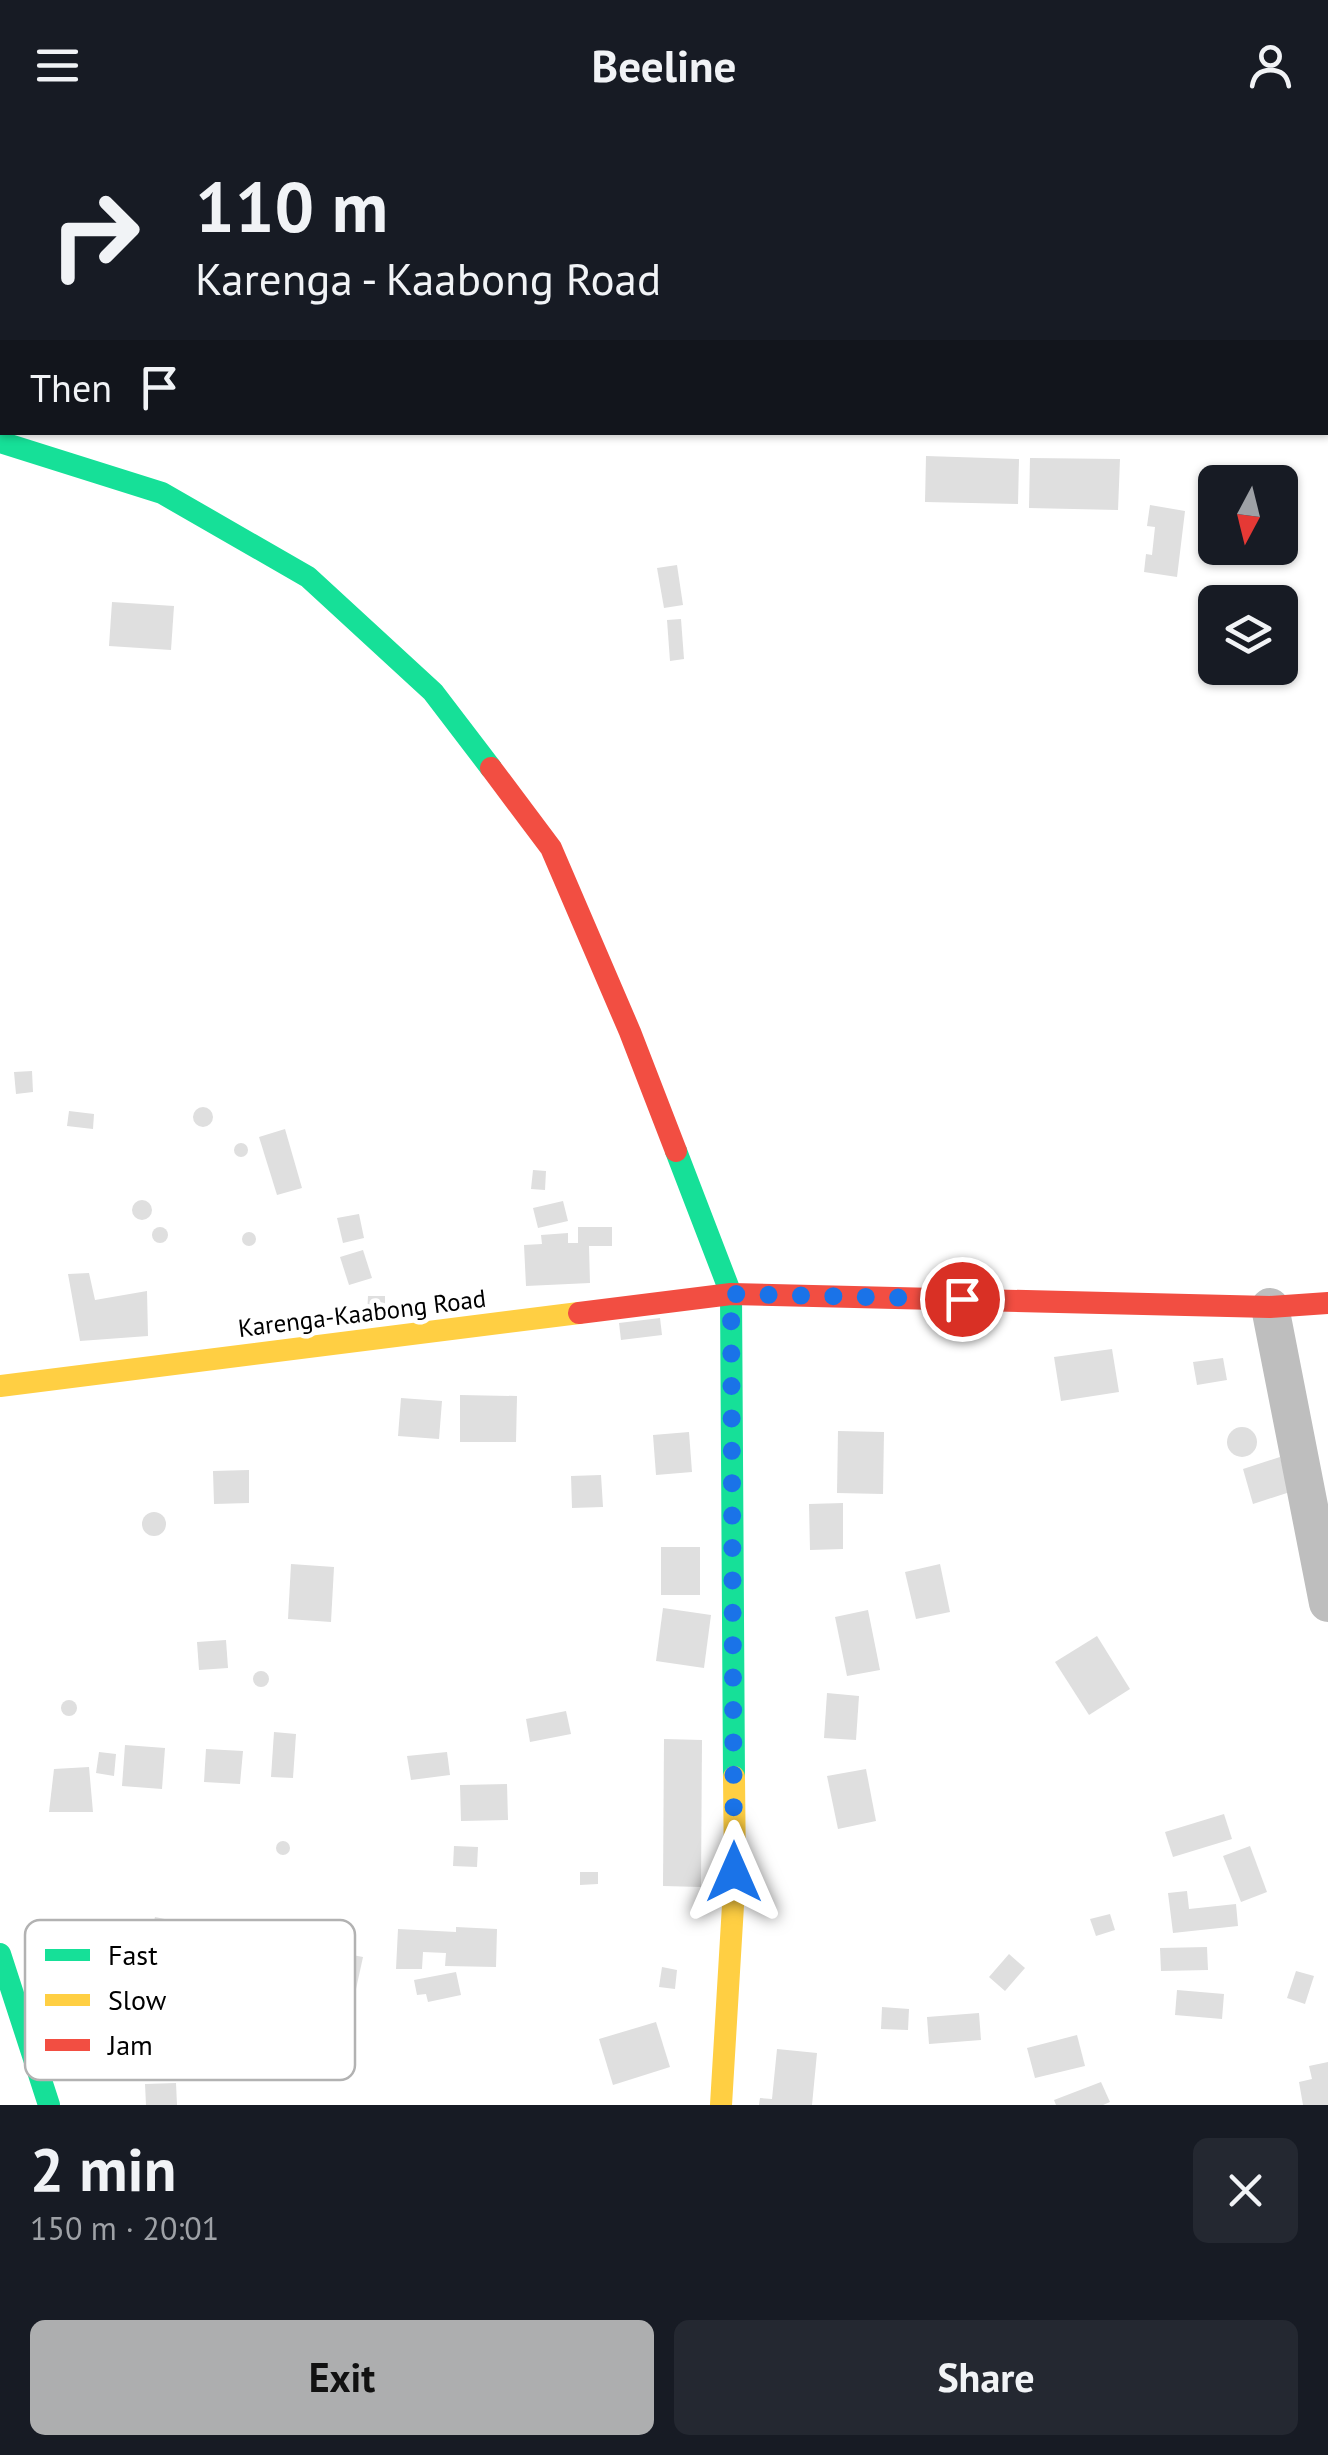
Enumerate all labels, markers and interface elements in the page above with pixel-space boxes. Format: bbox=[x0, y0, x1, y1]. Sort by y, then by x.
text: Beeline bbox=[592, 36, 736, 94]
icon: menu bbox=[30, 38, 85, 93]
icon: person bbox=[1243, 38, 1298, 93]
text: 110 m bbox=[195, 161, 388, 251]
icon: right bbox=[30, 170, 160, 300]
text: Karenga - Kaabong Road bbox=[195, 249, 661, 307]
icon: arrive bbox=[132, 360, 187, 415]
text: Then bbox=[30, 363, 112, 412]
north arrow bbox=[1198, 465, 1298, 565]
map controls bbox=[1198, 465, 1298, 685]
button: layers bbox=[1198, 585, 1298, 685]
pin bbox=[920, 1257, 1005, 1342]
icon: arrive bbox=[935, 1272, 990, 1327]
street label: Karenga-Kaabong Road bbox=[236, 1282, 488, 1344]
position arrow bbox=[682, 1820, 786, 1924]
legend bbox=[25, 1920, 355, 2080]
text: Fast bbox=[108, 1936, 158, 1973]
text: Slow bbox=[108, 1981, 167, 2018]
text: Jam bbox=[107, 2026, 153, 2063]
text: 2 min bbox=[30, 2130, 176, 2208]
button: close bbox=[1193, 2138, 1298, 2243]
text: 150 m · 20:01 bbox=[30, 2207, 219, 2249]
button: Exit bbox=[30, 2320, 654, 2435]
button: Share bbox=[674, 2320, 1298, 2435]

